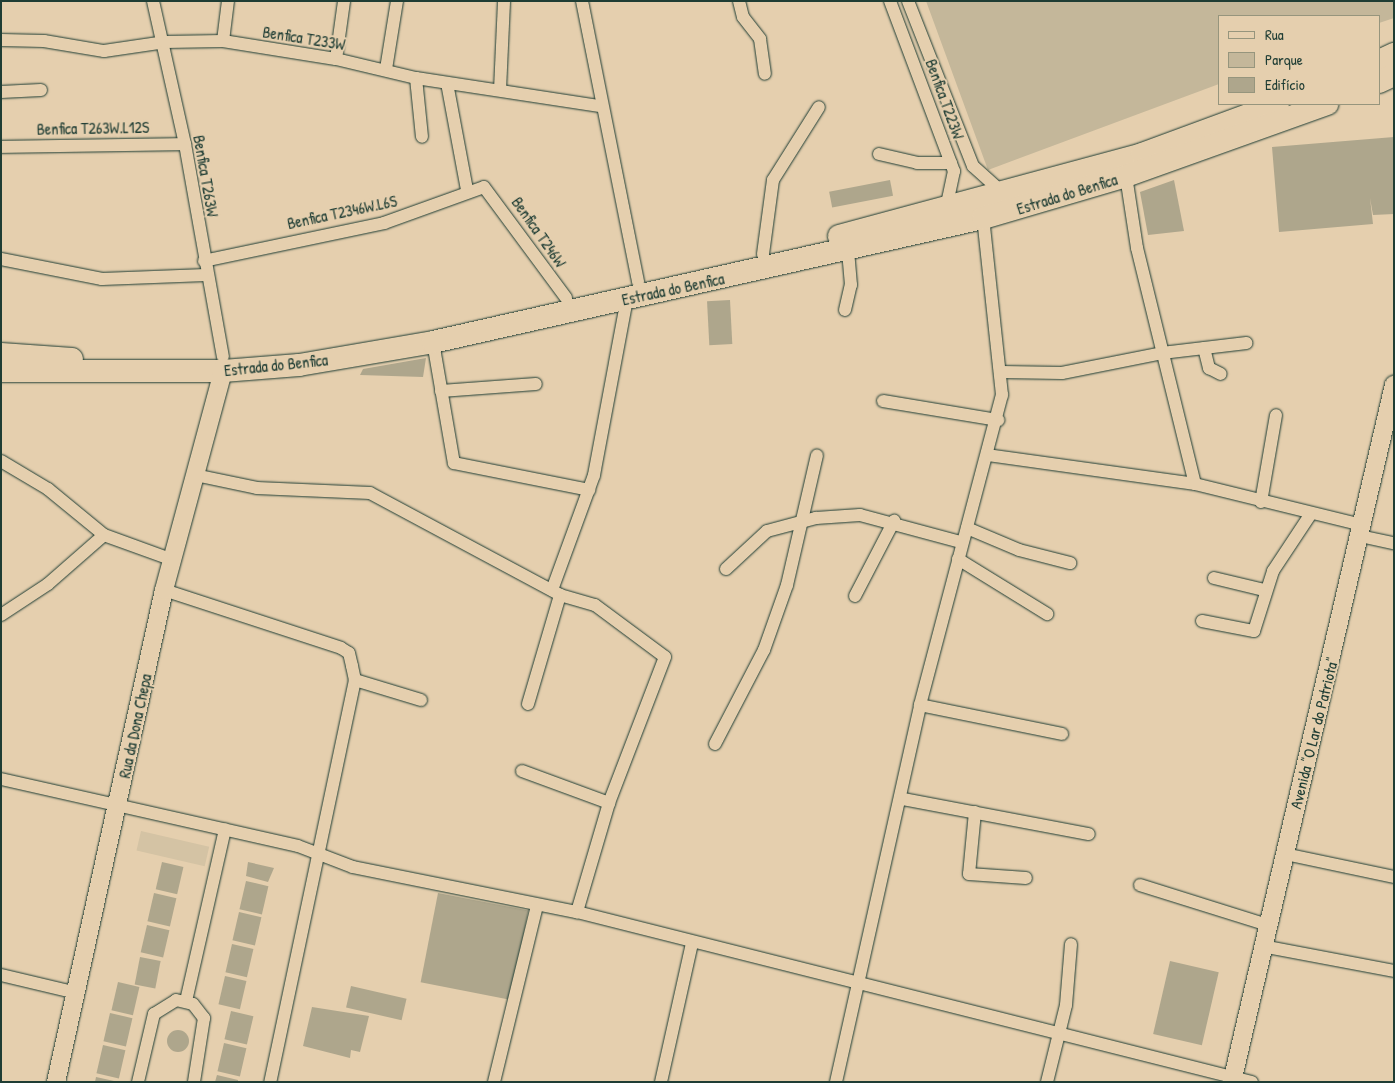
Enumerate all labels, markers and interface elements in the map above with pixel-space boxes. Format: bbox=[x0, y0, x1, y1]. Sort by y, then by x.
legend bbox=[1218, 15, 1380, 105]
street label: Benfica T233W bbox=[261, 22, 347, 54]
text: Rua bbox=[1265, 24, 1284, 45]
text: Parque bbox=[1265, 49, 1303, 70]
street label: Benfica T223W bbox=[922, 56, 968, 142]
text: Edifício bbox=[1265, 74, 1305, 95]
street label: Benfica T263W.L12S bbox=[37, 117, 149, 139]
street label: Benfica T263W bbox=[189, 134, 223, 218]
street label: Estrada do Benfica bbox=[1014, 170, 1120, 218]
street label: Benfica T2346W.L6S bbox=[285, 191, 399, 233]
street label: Benfica T246W bbox=[508, 193, 570, 271]
street label: Estrada do Benfica bbox=[620, 269, 726, 309]
street label: Estrada do Benfica bbox=[223, 350, 329, 380]
street label: Avenida "O Lar do Patriota" bbox=[1286, 655, 1342, 811]
street label: Rua da Dona Chepa bbox=[115, 672, 155, 780]

